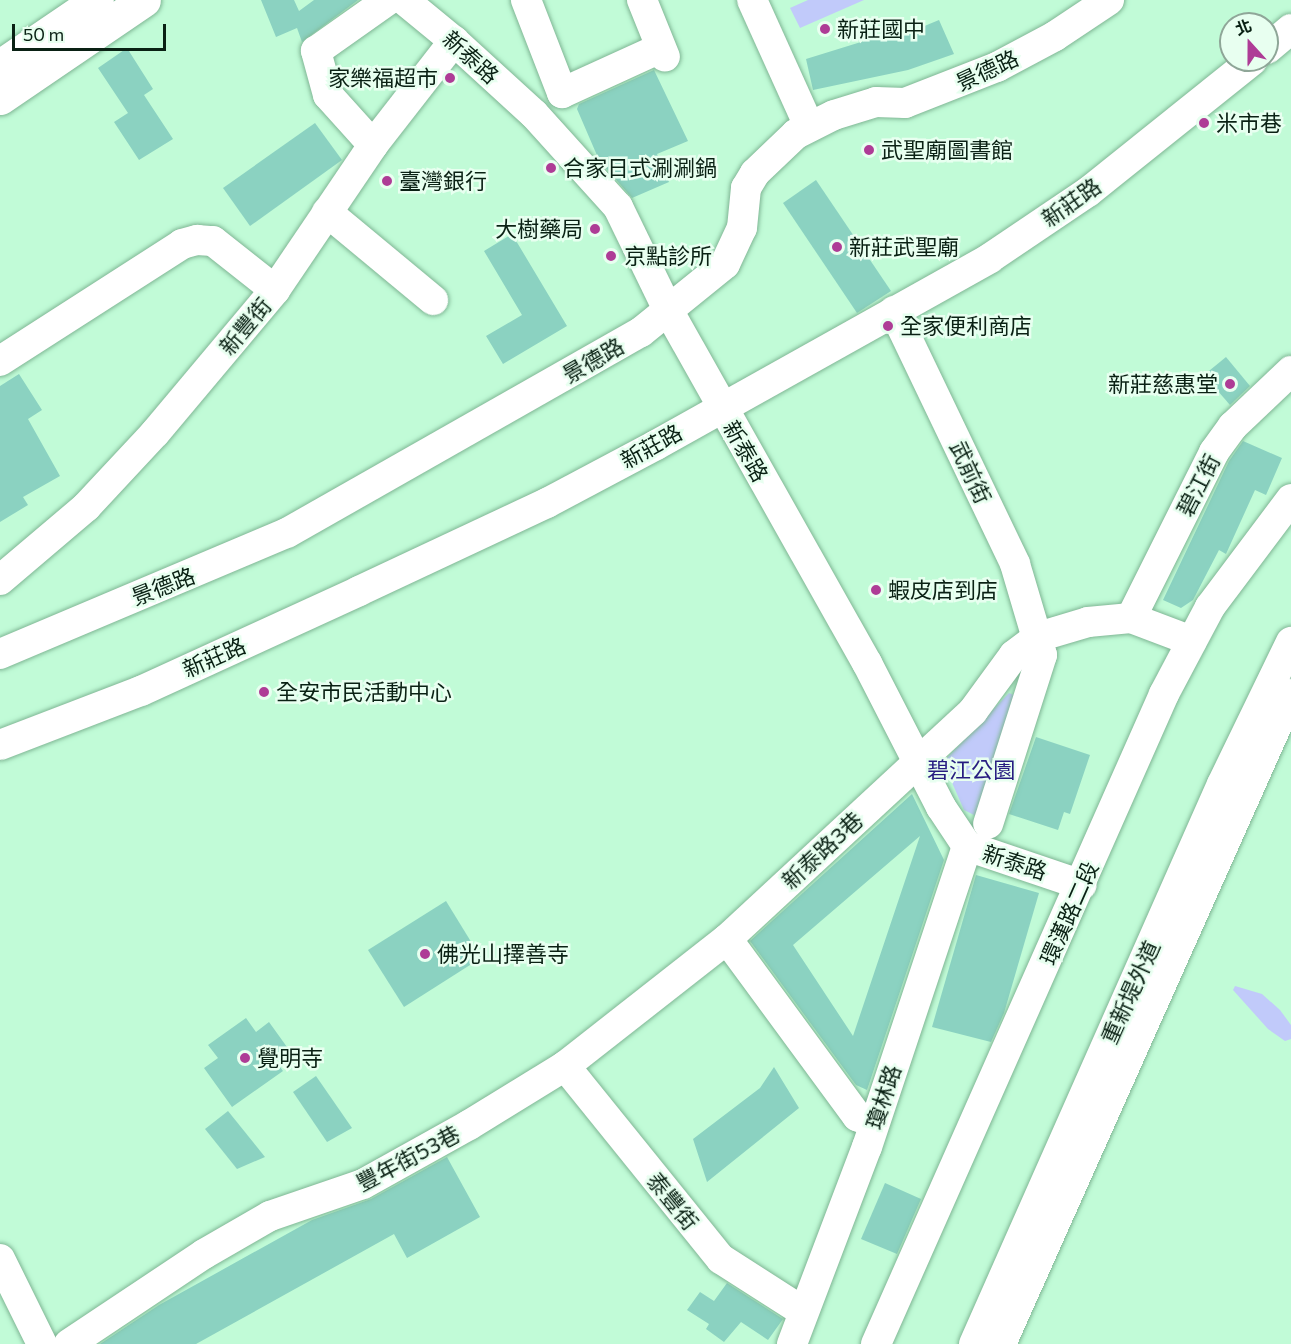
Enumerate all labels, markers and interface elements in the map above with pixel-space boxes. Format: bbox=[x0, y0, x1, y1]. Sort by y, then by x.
scale bar bbox=[15, 12, 170, 50]
north arrow bbox=[1219, 12, 1279, 72]
text: 北 bbox=[1232, 15, 1254, 38]
place label: 新莊國中 bbox=[837, 16, 925, 42]
marker: 新莊國中 bbox=[818, 22, 832, 36]
text: 50 m bbox=[23, 23, 64, 45]
street label: 新泰路 bbox=[438, 25, 504, 89]
street label: 景德路 bbox=[952, 44, 1022, 96]
place label: 家樂福超市 bbox=[328, 65, 438, 91]
marker: 家樂福超市 bbox=[443, 71, 457, 85]
place label: 米市巷 bbox=[1216, 110, 1282, 136]
marker: 米市巷 bbox=[1197, 116, 1211, 130]
place label: 武聖廟圖書館 bbox=[881, 137, 1013, 163]
marker: 武聖廟圖書館 bbox=[862, 143, 876, 157]
place label: 合家日式涮涮鍋 bbox=[563, 155, 717, 181]
marker: 合家日式涮涮鍋 bbox=[544, 161, 558, 175]
place label: 臺灣銀行 bbox=[399, 168, 487, 194]
street label: 新莊路 bbox=[1036, 172, 1106, 232]
marker: 臺灣銀行 bbox=[380, 174, 394, 188]
place label: 大樹藥局 bbox=[495, 216, 583, 242]
marker: 大樹藥局 bbox=[588, 222, 602, 236]
place label: 新莊武聖廟 bbox=[849, 234, 959, 260]
marker: 新莊武聖廟 bbox=[830, 240, 844, 254]
place label: 京點診所 bbox=[624, 243, 712, 269]
marker: 京點診所 bbox=[602, 247, 620, 265]
street label: 新豐街 bbox=[214, 292, 276, 360]
place label: 全家便利商店 bbox=[900, 313, 1032, 339]
marker: 全家便利商店 bbox=[881, 319, 895, 333]
street label: 景德路 bbox=[558, 332, 628, 388]
place label: 新莊慈惠堂 bbox=[1108, 371, 1218, 397]
marker: 新莊慈惠堂 bbox=[1223, 377, 1237, 391]
street label: 新泰路 bbox=[718, 416, 774, 486]
street label: 新莊路 bbox=[616, 418, 686, 474]
street label: 武前街 bbox=[945, 437, 997, 507]
street label: 碧江街 bbox=[1171, 450, 1225, 520]
street label: 景德路 bbox=[127, 562, 199, 610]
place label: 蝦皮店到店 bbox=[888, 577, 998, 603]
marker: 蝦皮店到店 bbox=[869, 583, 883, 597]
street label: 新莊路 bbox=[178, 632, 250, 682]
place label: 全安市民活動中心 bbox=[276, 679, 452, 705]
marker: 全安市民活動中心 bbox=[257, 685, 271, 699]
park label: 碧江公園 bbox=[927, 757, 1015, 783]
street label: 新泰路3巷 bbox=[776, 806, 868, 894]
street label: 新泰路 bbox=[980, 839, 1050, 885]
street label: 環漢路二段 bbox=[1035, 857, 1103, 969]
street label: 重新堤外道 bbox=[1096, 936, 1164, 1048]
place label: 佛光山擇善寺 bbox=[437, 941, 569, 967]
marker: 佛光山擇善寺 bbox=[418, 947, 432, 961]
place label: 覺明寺 bbox=[257, 1045, 323, 1071]
marker: 覺明寺 bbox=[238, 1051, 252, 1065]
street label: 瓊林路 bbox=[860, 1062, 906, 1132]
street label: 豐年街53巷 bbox=[352, 1120, 464, 1196]
street label: 泰豐街 bbox=[642, 1167, 704, 1235]

